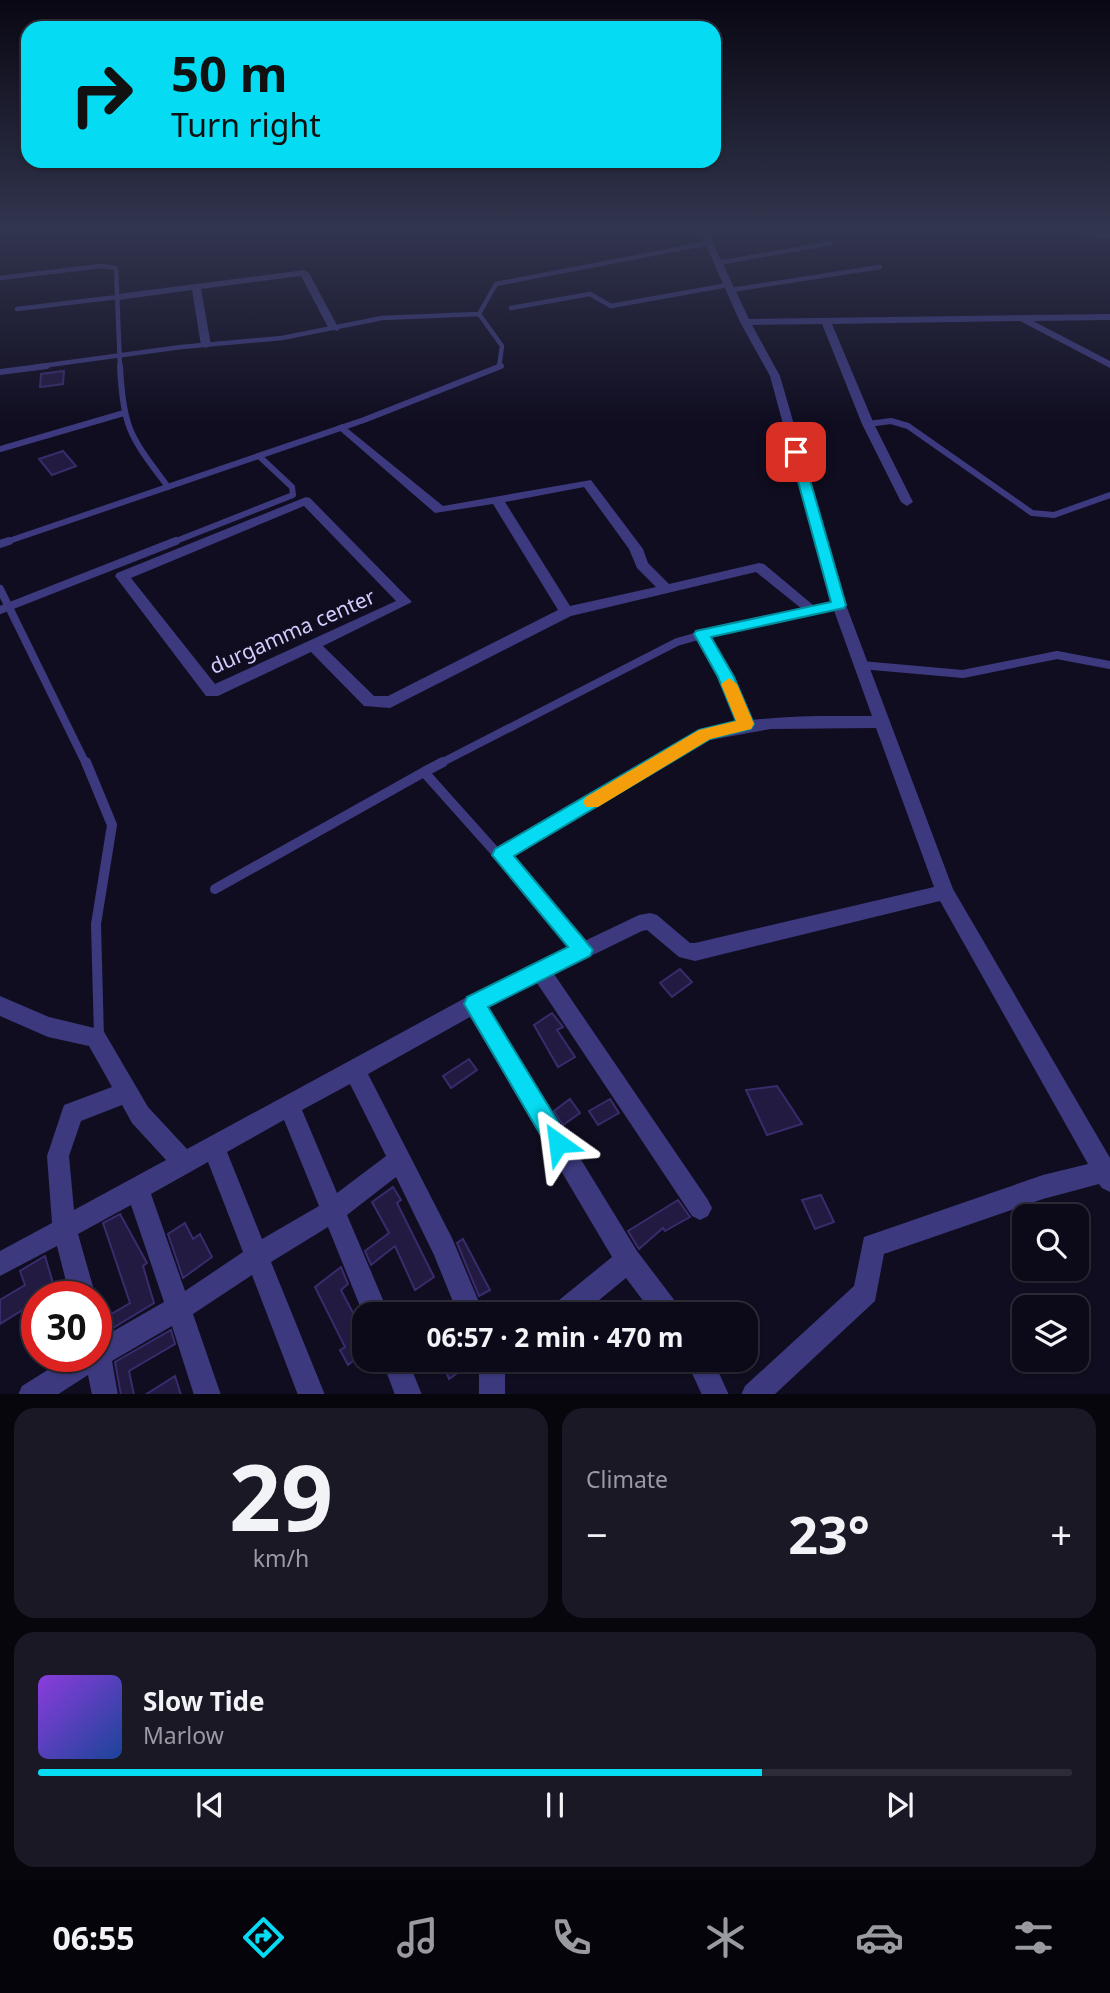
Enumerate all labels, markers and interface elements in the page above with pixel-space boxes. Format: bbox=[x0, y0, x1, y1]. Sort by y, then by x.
text: 50 m bbox=[171, 40, 288, 106]
icon: right bbox=[56, 49, 147, 140]
text: Turn right bbox=[171, 103, 321, 146]
pin bbox=[766, 422, 826, 482]
icon: arrive bbox=[777, 433, 815, 471]
street label: durgamma center bbox=[205, 582, 380, 680]
position arrow bbox=[521, 1106, 595, 1180]
map controls bbox=[1012, 1204, 1089, 1372]
button: search bbox=[1012, 1204, 1089, 1281]
speed limit sign: 30 bbox=[21, 1281, 112, 1372]
button: layers bbox=[1012, 1295, 1089, 1372]
text: 06:57 · 2 min · 470 m bbox=[427, 1319, 683, 1355]
text: 29 bbox=[229, 1434, 333, 1558]
text: Climate bbox=[586, 1463, 668, 1495]
text: 23° bbox=[788, 1498, 870, 1569]
text: − bbox=[586, 1508, 608, 1560]
text: + bbox=[1050, 1508, 1072, 1560]
text: km/h bbox=[253, 1542, 309, 1574]
text: Slow Tide bbox=[143, 1683, 265, 1719]
text: Marlow bbox=[143, 1719, 224, 1751]
icon: previous bbox=[191, 1786, 229, 1824]
icon: pause bbox=[536, 1786, 574, 1824]
icon: next bbox=[881, 1786, 919, 1824]
icon: directions bbox=[239, 1913, 288, 1962]
icon: music bbox=[393, 1913, 442, 1962]
icon: phone bbox=[547, 1913, 596, 1962]
icon: climate bbox=[701, 1913, 750, 1962]
icon: car bbox=[855, 1913, 904, 1962]
icon: filters bbox=[1009, 1913, 1058, 1962]
text: 06:55 bbox=[52, 1916, 135, 1959]

